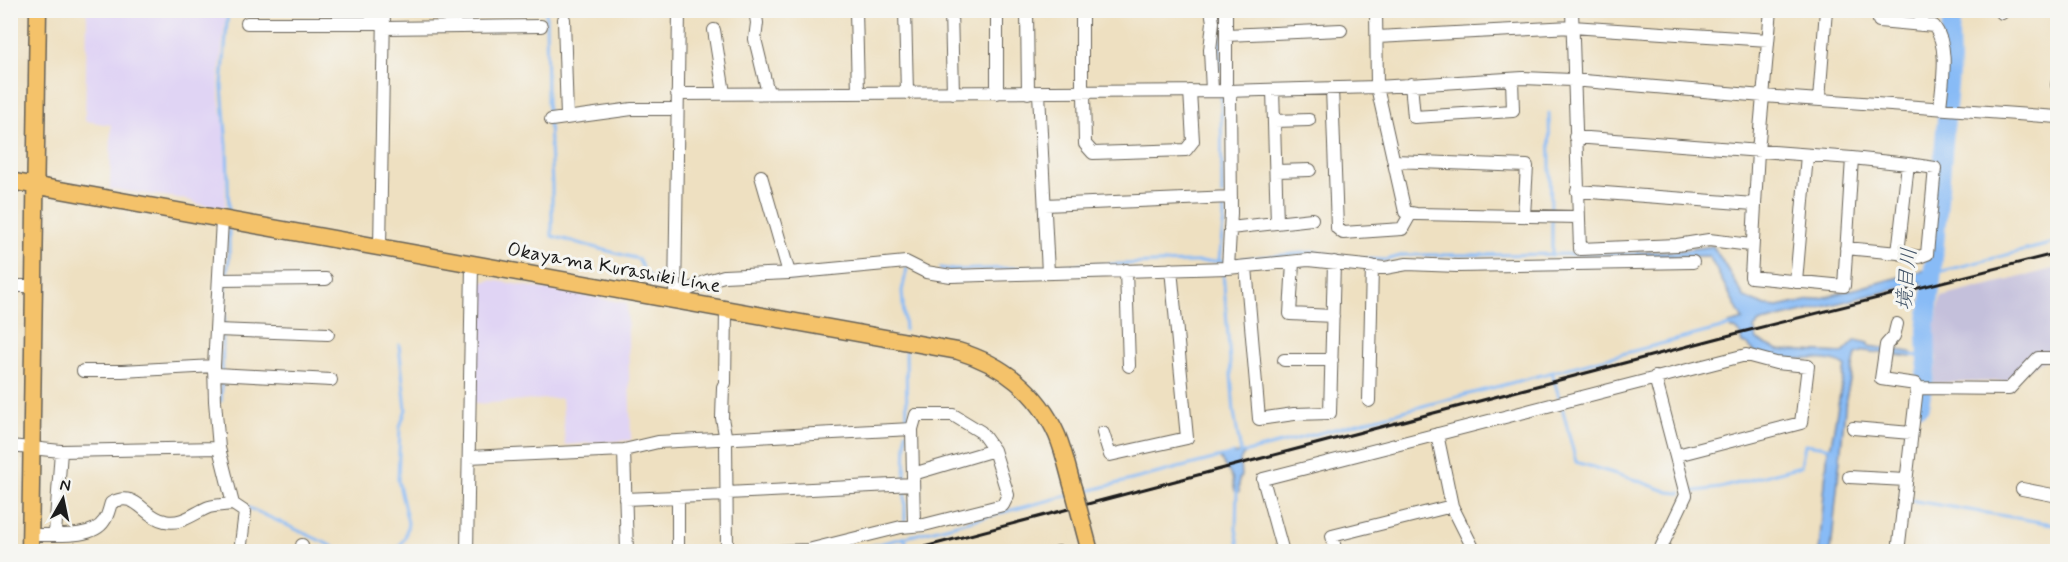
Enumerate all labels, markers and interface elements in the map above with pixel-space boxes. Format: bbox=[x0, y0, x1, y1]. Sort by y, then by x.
street label: Okayama Kurashiki Line bbox=[505, 236, 723, 300]
water label: 境目川 bbox=[1890, 246, 1924, 312]
north arrow bbox=[33, 469, 93, 529]
text: N bbox=[58, 474, 72, 497]

